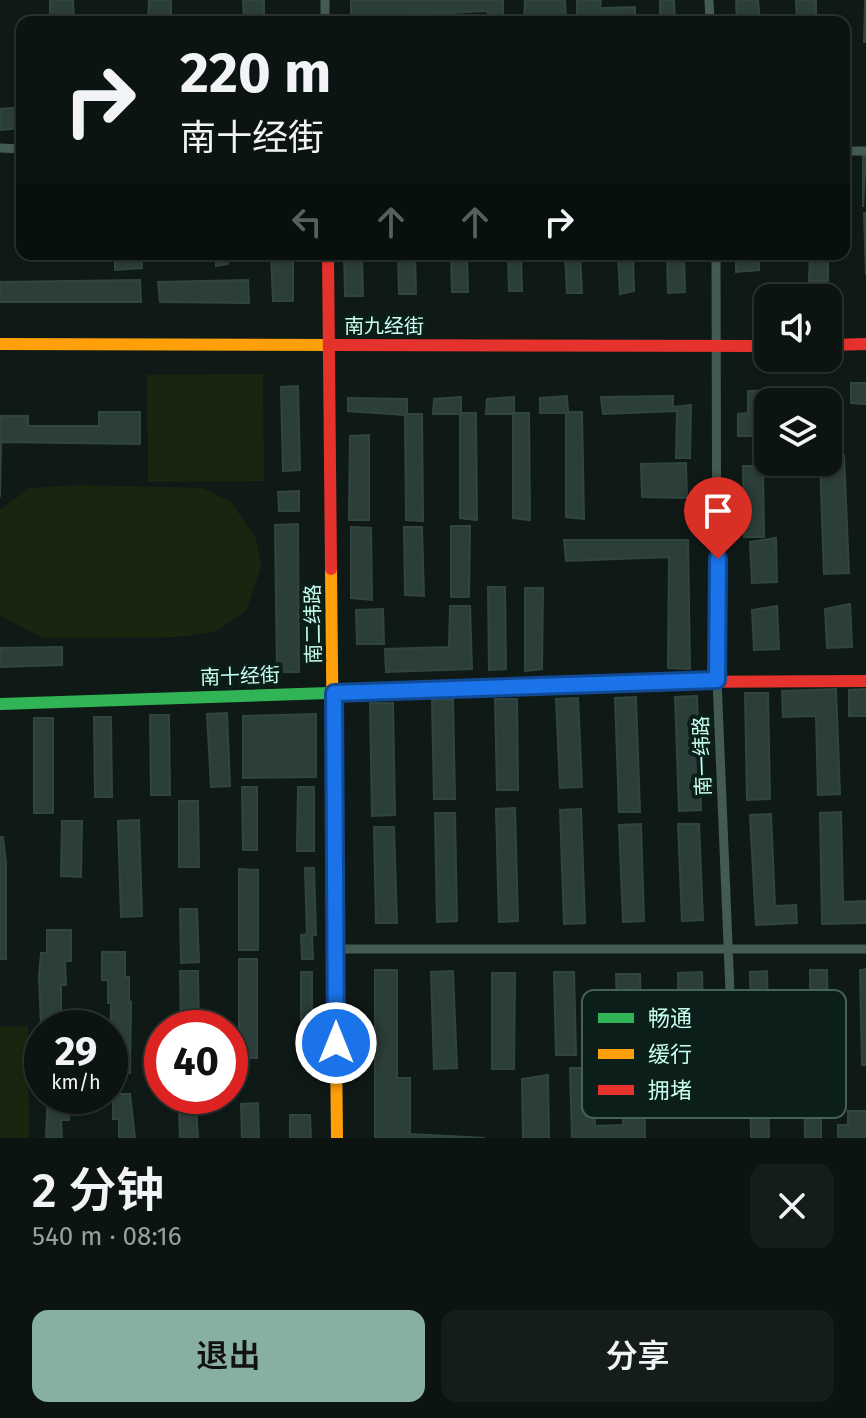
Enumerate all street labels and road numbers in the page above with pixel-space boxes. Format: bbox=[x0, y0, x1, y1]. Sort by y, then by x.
street label: 南九经街 bbox=[344, 314, 424, 338]
street label: 南二纬路 bbox=[300, 584, 326, 664]
street label: 南十经街 bbox=[200, 663, 280, 689]
street label: 南一纬路 bbox=[689, 716, 715, 796]

